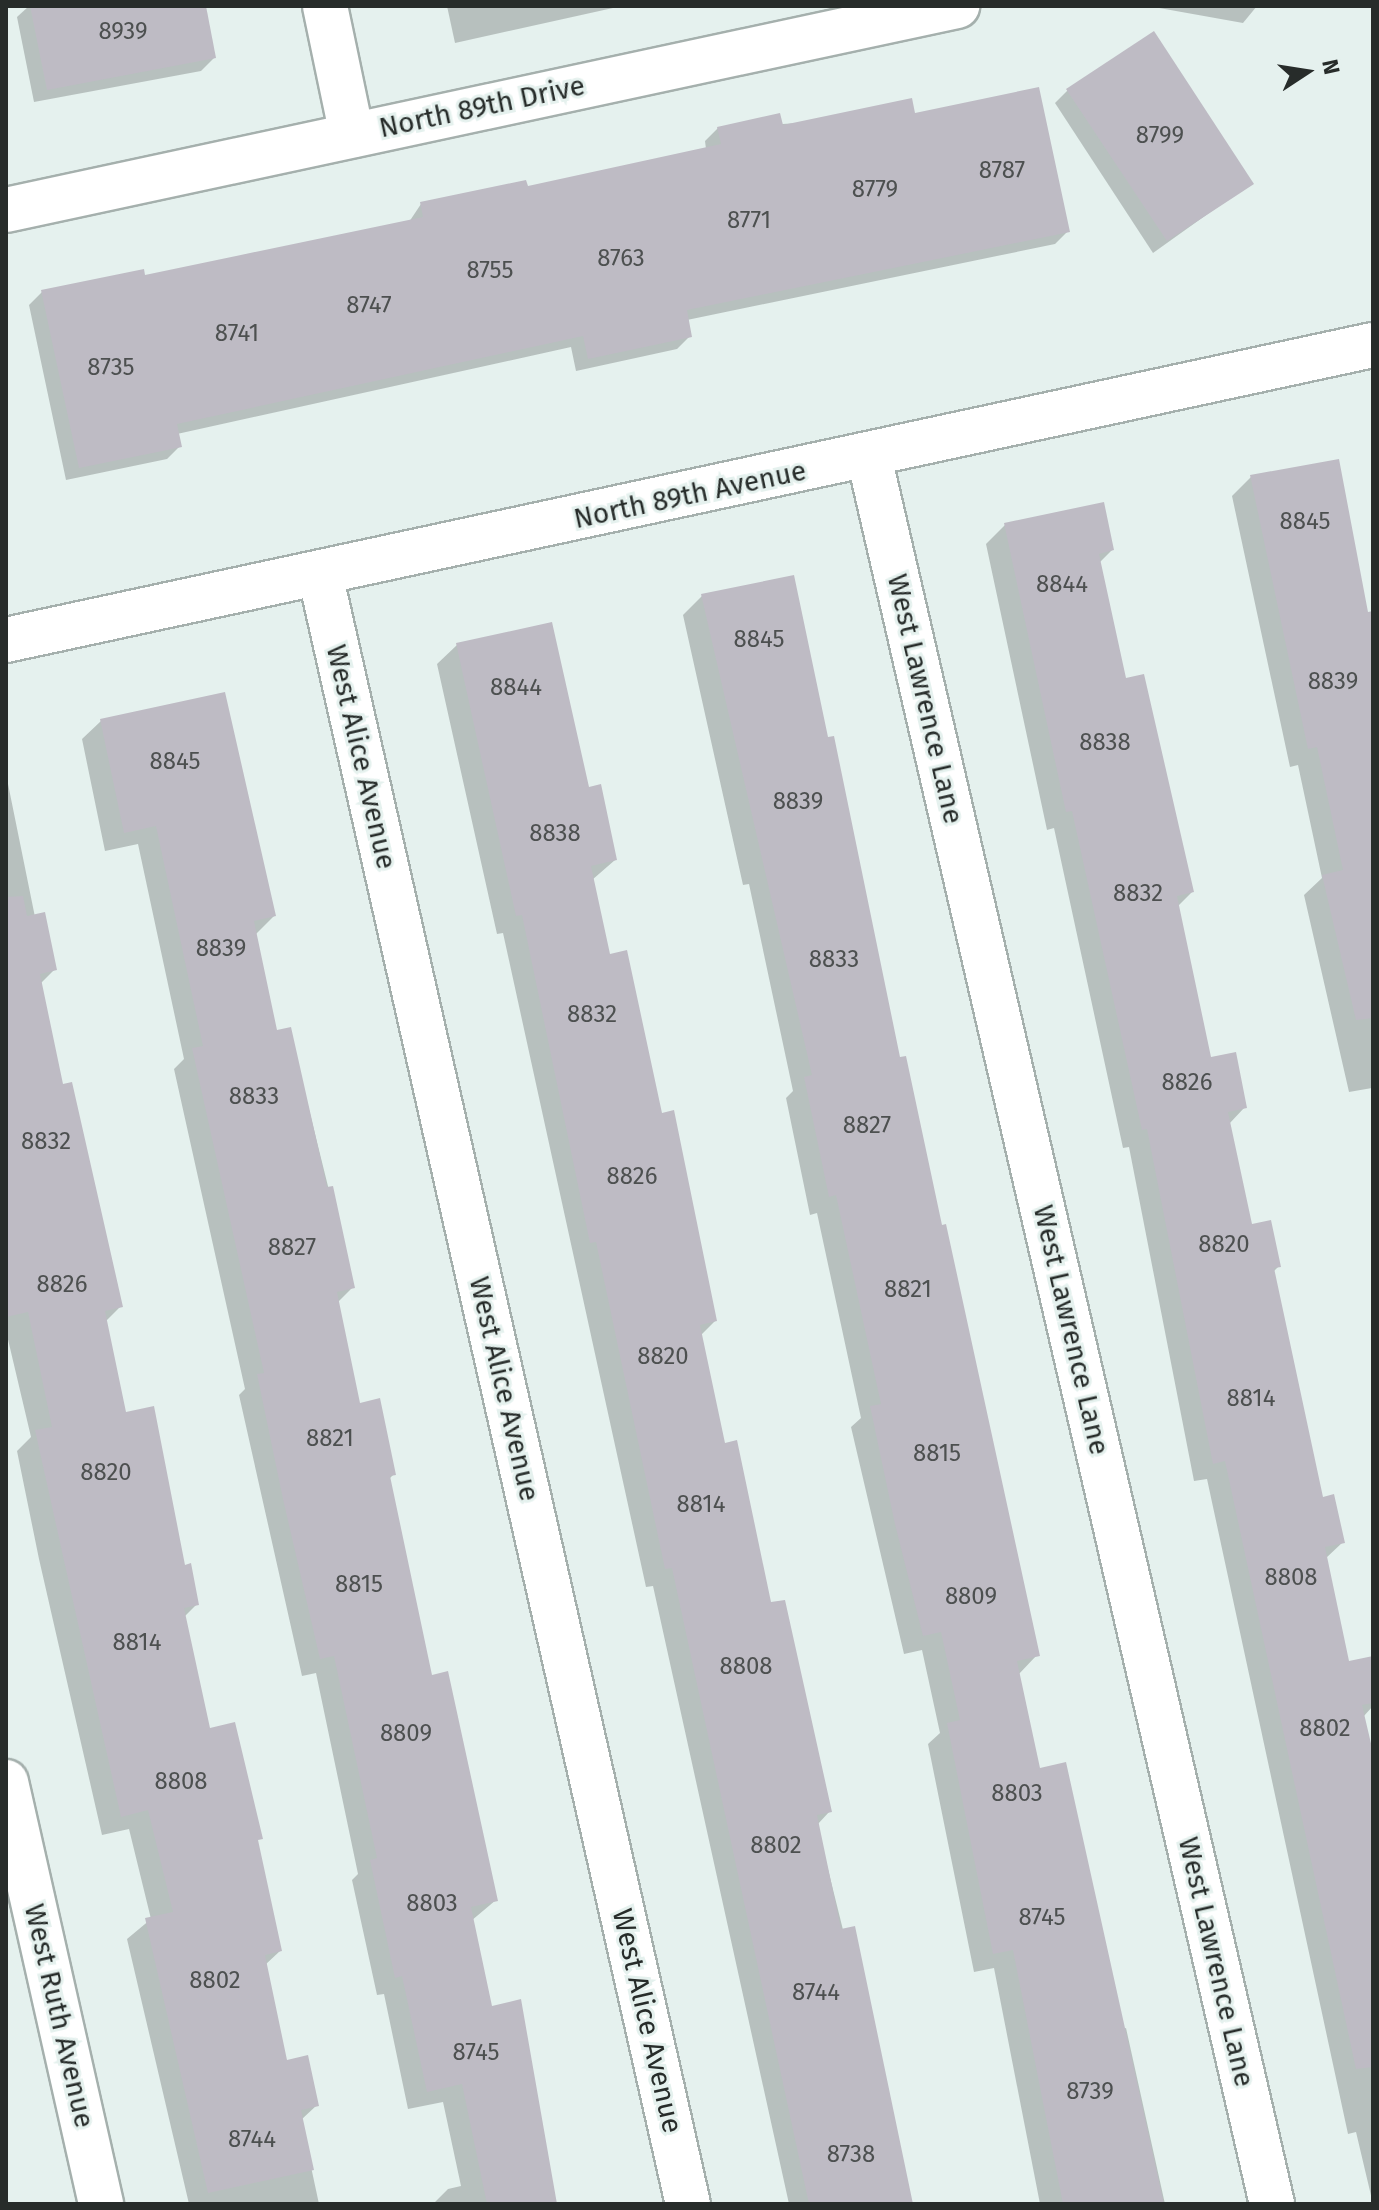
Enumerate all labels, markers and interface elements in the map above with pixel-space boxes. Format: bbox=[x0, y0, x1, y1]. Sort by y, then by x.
house number: 8939 bbox=[98, 18, 148, 46]
north arrow bbox=[1267, 32, 1347, 112]
text: N bbox=[1316, 57, 1346, 77]
street label: North 89th Drive bbox=[376, 69, 588, 145]
house number: 8799 bbox=[1136, 122, 1184, 150]
house number: 8787 bbox=[979, 157, 1025, 185]
house number: 8779 bbox=[852, 176, 898, 204]
house number: 8771 bbox=[727, 207, 771, 235]
house number: 8763 bbox=[597, 245, 645, 273]
house number: 8755 bbox=[466, 257, 514, 285]
house number: 8747 bbox=[346, 292, 392, 320]
house number: 8741 bbox=[215, 320, 259, 348]
house number: 8735 bbox=[87, 354, 135, 382]
street label: North 89th Avenue bbox=[571, 454, 809, 536]
house number: 8845 bbox=[1280, 508, 1330, 536]
street label: West Lawrence Lane bbox=[880, 571, 970, 827]
house number: 8844 bbox=[1036, 571, 1088, 599]
house number: 8845 bbox=[734, 626, 784, 654]
street label: West Alice Avenue bbox=[319, 642, 403, 872]
house number: 8839 bbox=[1308, 668, 1358, 696]
house number: 8844 bbox=[490, 674, 542, 702]
house number: 8838 bbox=[1079, 729, 1131, 757]
house number: 8845 bbox=[150, 748, 200, 776]
house number: 8839 bbox=[773, 788, 823, 816]
house number: 8838 bbox=[529, 820, 581, 848]
house number: 8832 bbox=[1113, 880, 1163, 908]
house number: 8839 bbox=[196, 935, 246, 963]
house number: 8833 bbox=[809, 946, 859, 974]
house number: 8832 bbox=[567, 1001, 617, 1029]
house number: 8826 bbox=[1162, 1069, 1212, 1097]
house number: 8833 bbox=[229, 1083, 279, 1111]
house number: 8827 bbox=[843, 1112, 891, 1140]
house number: 8832 bbox=[21, 1128, 71, 1156]
house number: 8826 bbox=[607, 1163, 657, 1191]
street label: West Lawrence Lane bbox=[1026, 1202, 1116, 1458]
house number: 8820 bbox=[1198, 1231, 1250, 1259]
house number: 8827 bbox=[268, 1234, 316, 1262]
house number: 8826 bbox=[37, 1271, 87, 1299]
street label: West Alice Avenue bbox=[462, 1274, 546, 1504]
house number: 8821 bbox=[884, 1276, 932, 1304]
house number: 8820 bbox=[637, 1343, 689, 1371]
house number: 8814 bbox=[1227, 1385, 1275, 1413]
house number: 8821 bbox=[306, 1425, 354, 1453]
house number: 8815 bbox=[913, 1440, 961, 1468]
house number: 8820 bbox=[80, 1459, 132, 1487]
house number: 8814 bbox=[677, 1491, 725, 1519]
house number: 8808 bbox=[1264, 1564, 1318, 1592]
house number: 8815 bbox=[335, 1571, 383, 1599]
house number: 8809 bbox=[945, 1583, 997, 1611]
house number: 8814 bbox=[113, 1629, 161, 1657]
house number: 8808 bbox=[719, 1653, 773, 1681]
house number: 8802 bbox=[1299, 1715, 1351, 1743]
house number: 8809 bbox=[380, 1720, 432, 1748]
house number: 8808 bbox=[154, 1768, 208, 1796]
house number: 8803 bbox=[991, 1780, 1043, 1808]
house number: 8802 bbox=[750, 1832, 802, 1860]
street label: West Lawrence Lane bbox=[1171, 1834, 1261, 2090]
house number: 8803 bbox=[406, 1890, 458, 1918]
street label: West Ruth Avenue bbox=[17, 1901, 101, 2131]
house number: 8745 bbox=[1018, 1904, 1066, 1932]
street label: West Alice Avenue bbox=[605, 1906, 689, 2136]
house number: 8802 bbox=[189, 1967, 241, 1995]
house number: 8744 bbox=[792, 1979, 840, 2007]
house number: 8745 bbox=[452, 2039, 500, 2067]
house number: 8739 bbox=[1066, 2078, 1114, 2106]
house number: 8744 bbox=[228, 2126, 276, 2154]
house number: 8738 bbox=[827, 2141, 875, 2169]

